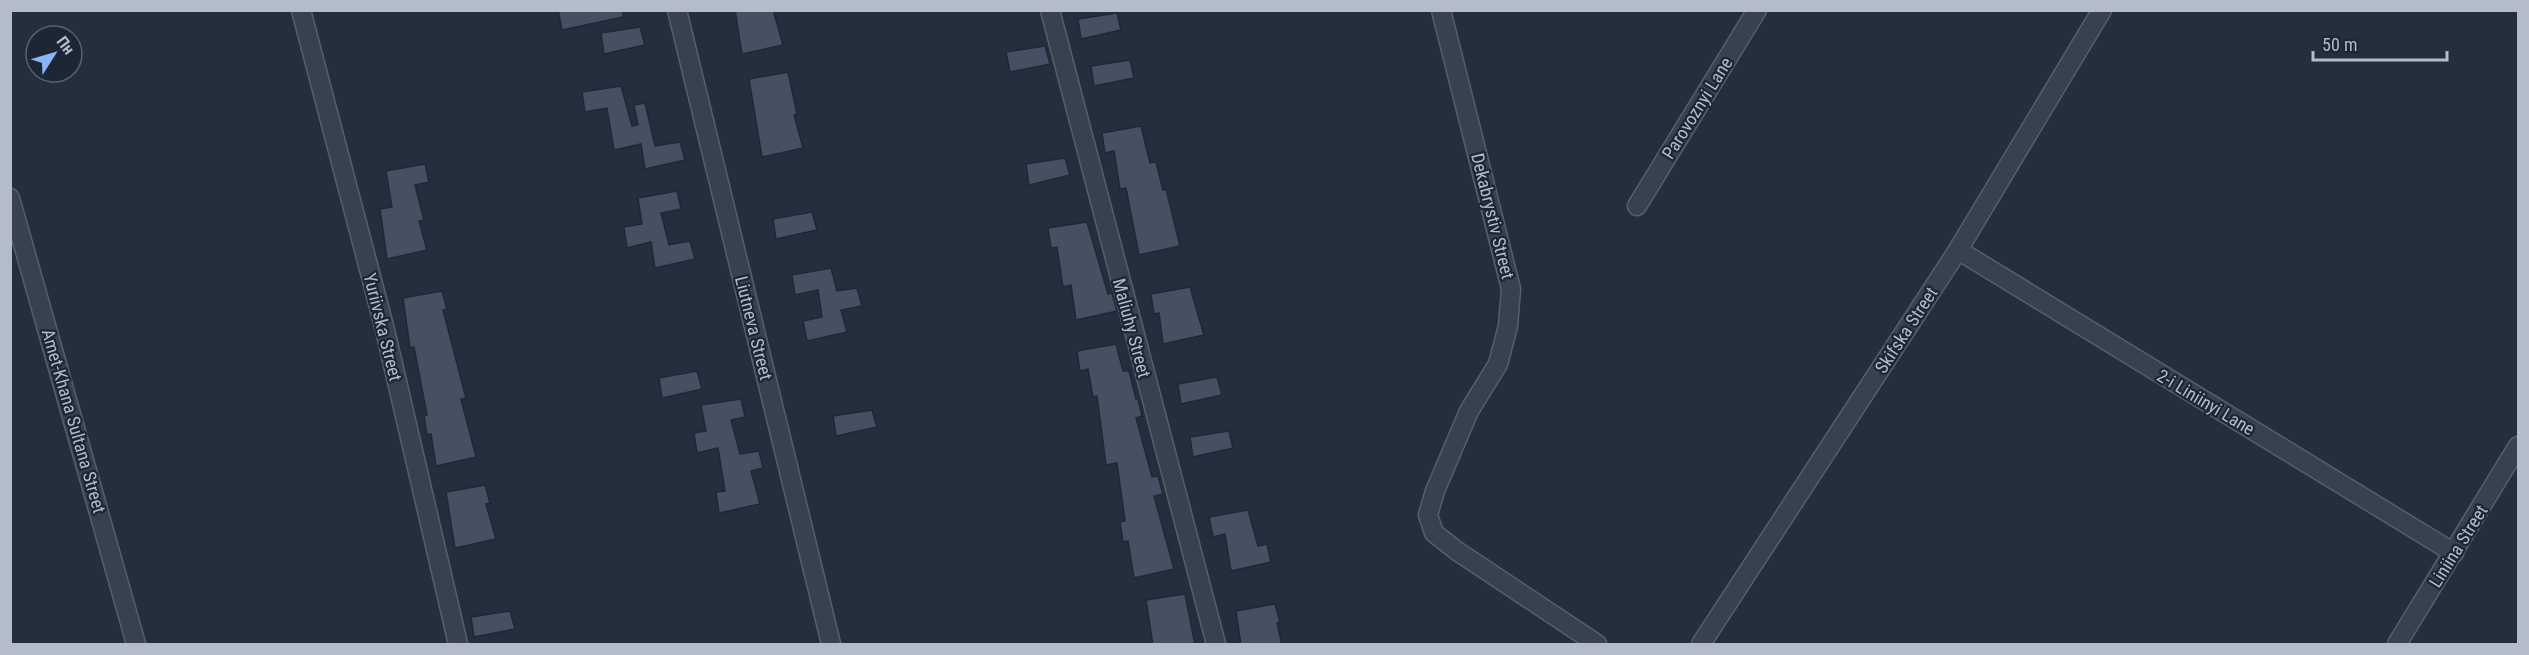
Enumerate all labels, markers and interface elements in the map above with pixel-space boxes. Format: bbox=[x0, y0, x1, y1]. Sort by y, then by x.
north arrow bbox=[24, 24, 84, 84]
scale bar bbox=[2313, 24, 2446, 62]
text: Пн bbox=[53, 32, 79, 58]
text: 50 m bbox=[2322, 34, 2357, 55]
street label: Parovoznyi Lane bbox=[1657, 53, 1737, 163]
street label: Dekabrystiv Street bbox=[1467, 151, 1519, 281]
street label: Yuriivska Street bbox=[359, 271, 407, 383]
street label: Liutneva Street bbox=[731, 274, 777, 382]
street label: Maliuhy Street bbox=[1109, 276, 1155, 380]
street label: Skifska Street bbox=[1870, 283, 1942, 377]
street label: Amet-Khana Sultana Street bbox=[38, 327, 110, 515]
street label: 2-i Liniinyi Lane bbox=[2153, 365, 2259, 439]
street label: Liniina Street bbox=[2424, 501, 2492, 591]

